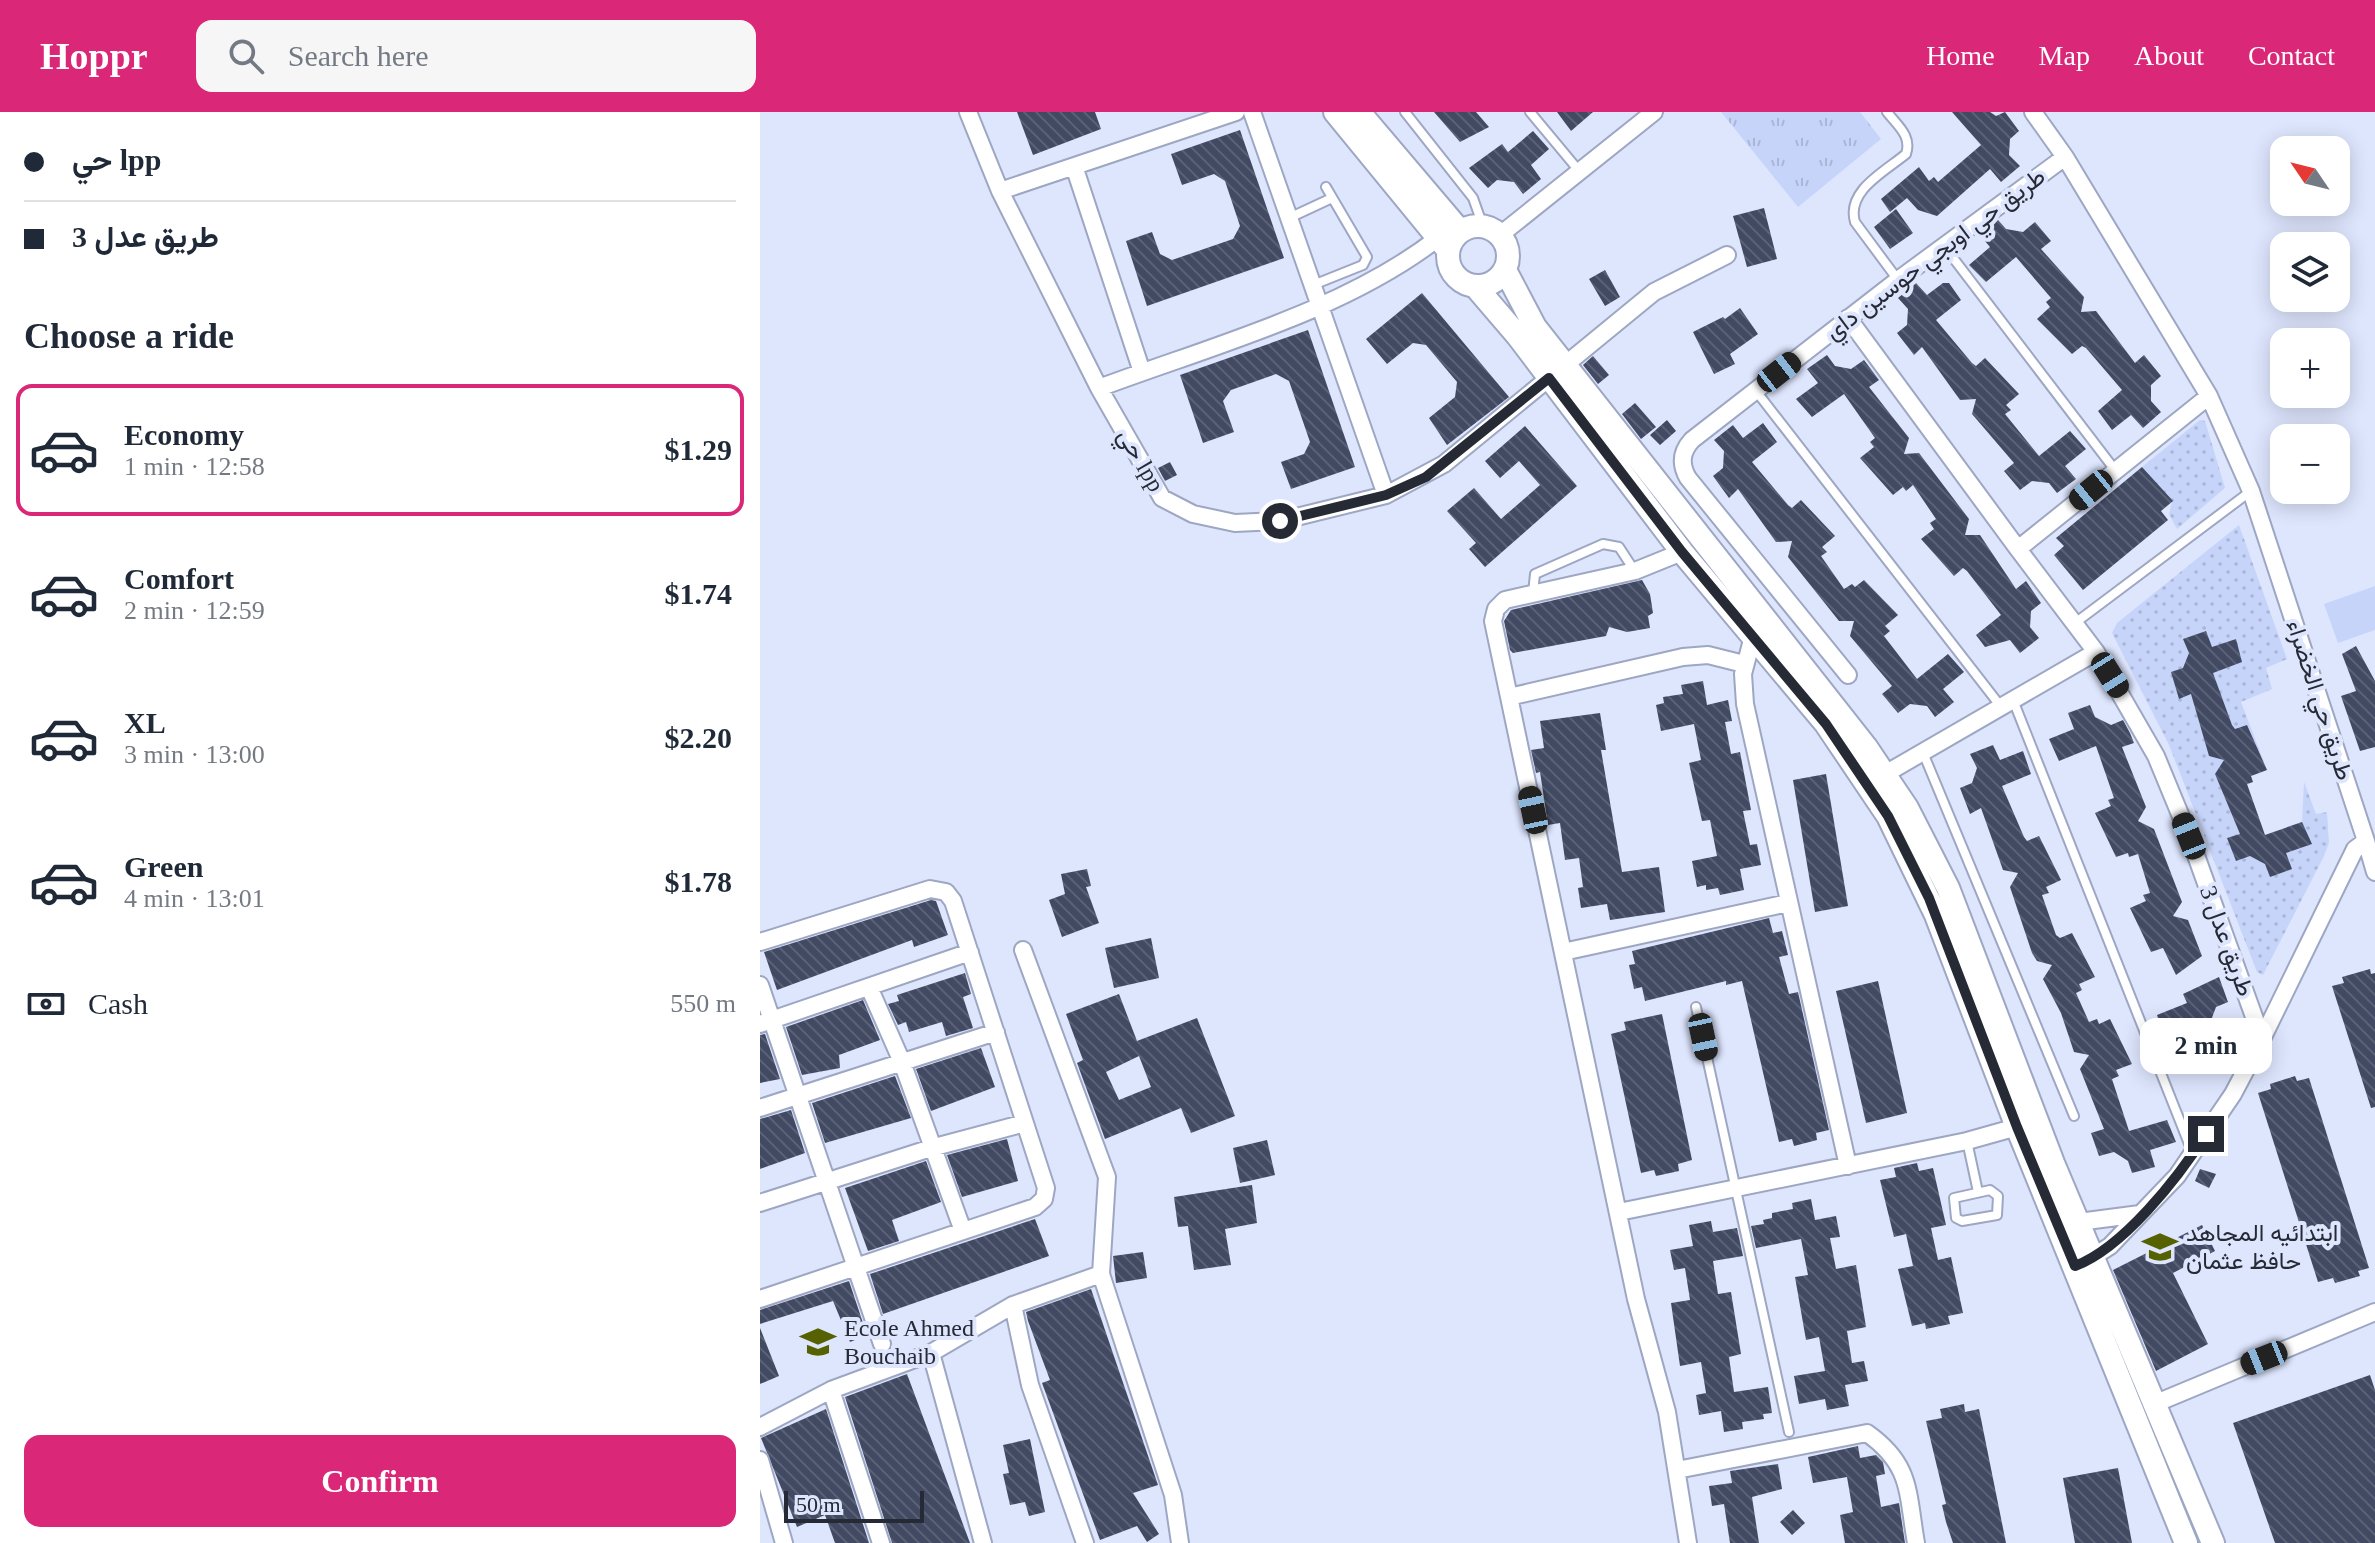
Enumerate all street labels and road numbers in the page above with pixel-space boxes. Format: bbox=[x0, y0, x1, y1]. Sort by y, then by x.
street label: طريق حي اوبجي حوسين داي bbox=[1820, 163, 2054, 350]
street label: حي lpp bbox=[1107, 424, 1169, 499]
street label: طريق حي الخضراء bbox=[2276, 617, 2358, 785]
street label: طريق عدل 3 bbox=[2193, 882, 2259, 1000]

